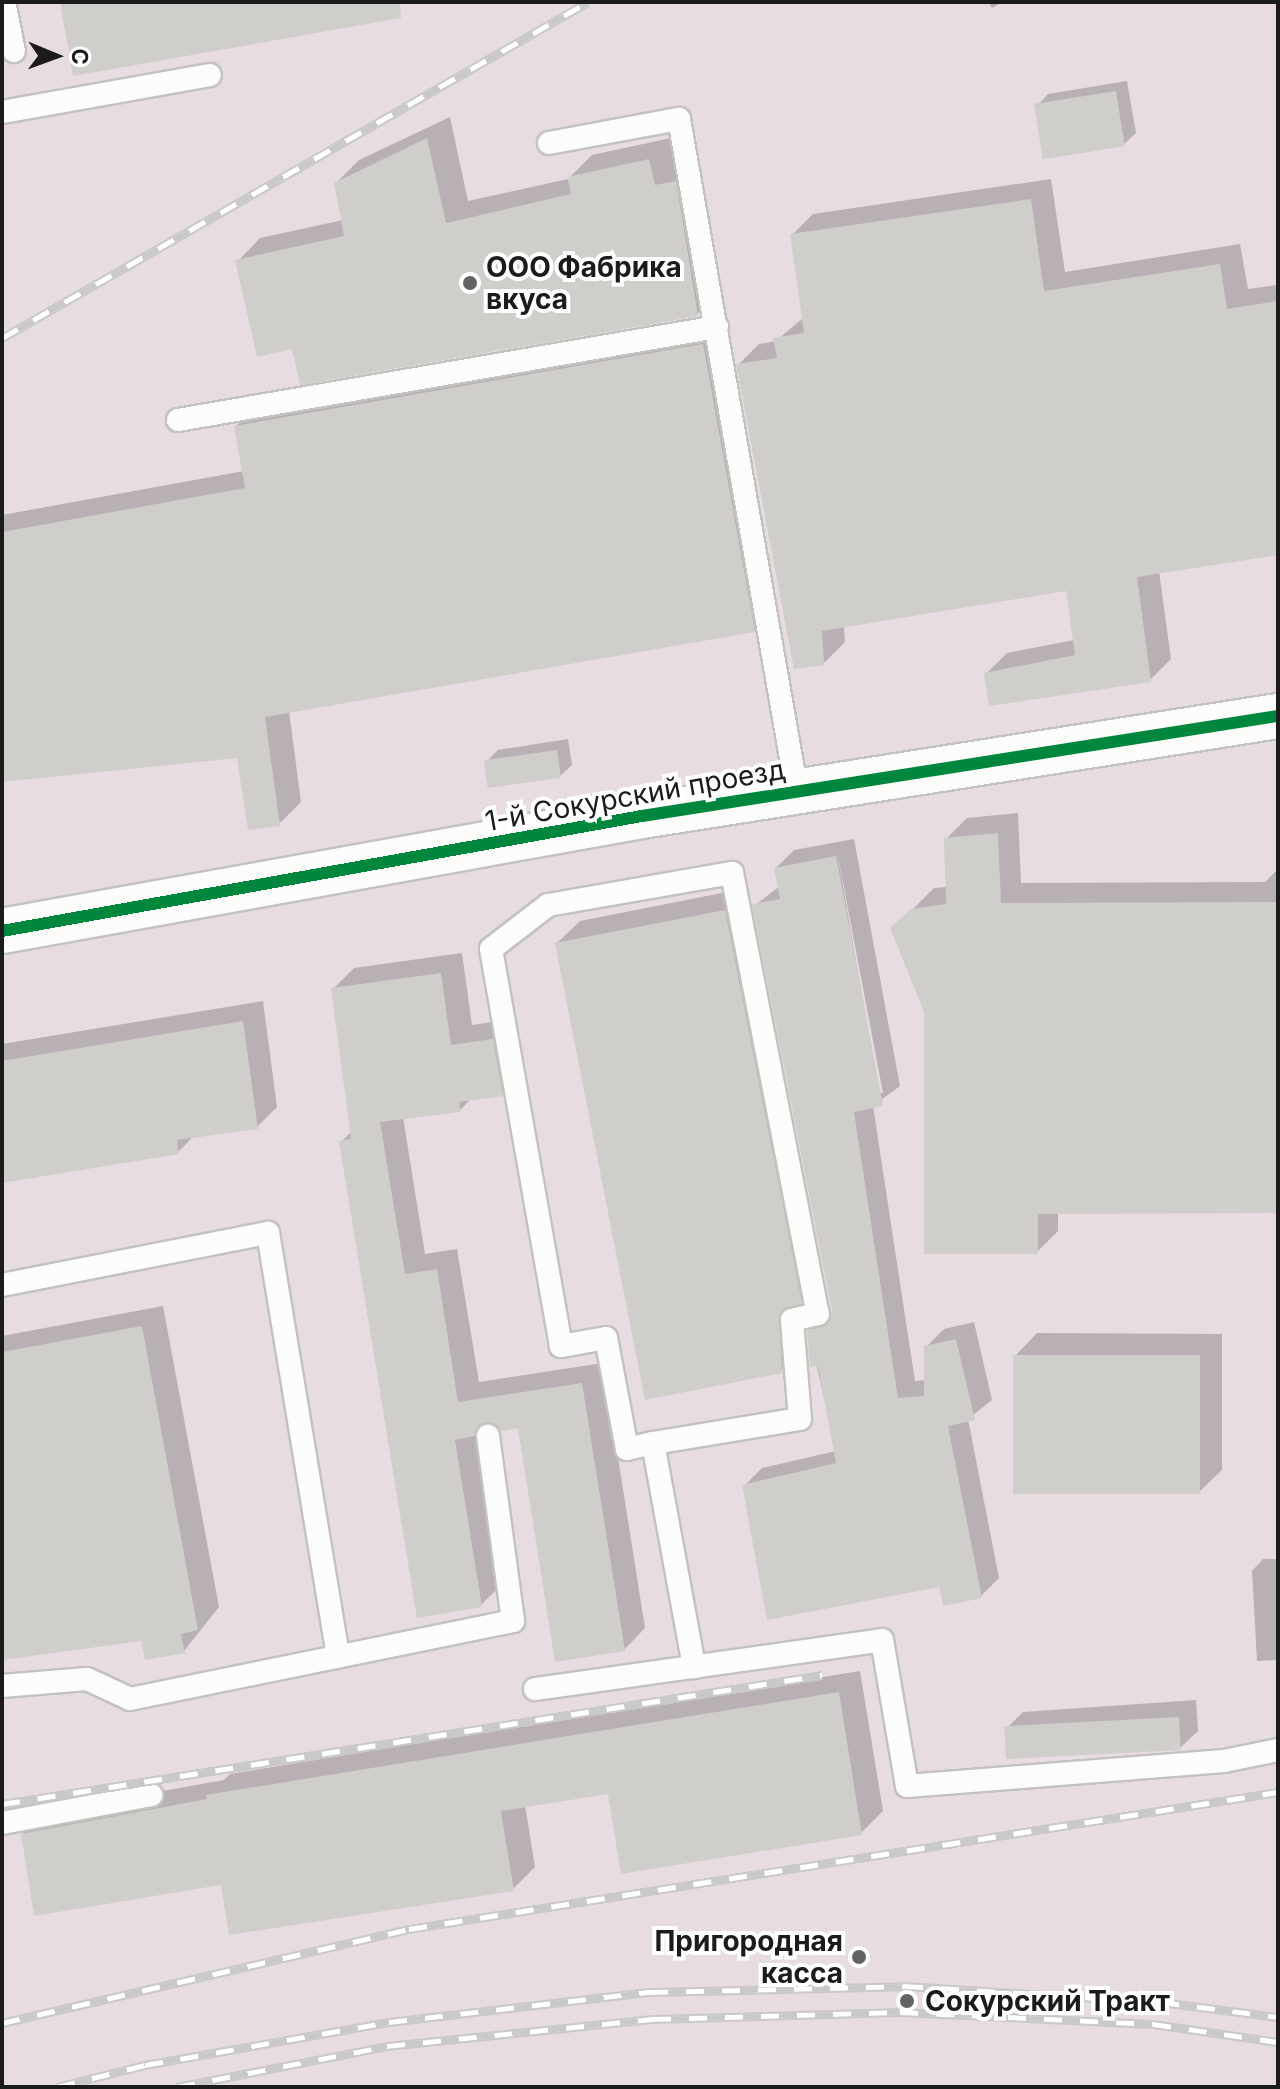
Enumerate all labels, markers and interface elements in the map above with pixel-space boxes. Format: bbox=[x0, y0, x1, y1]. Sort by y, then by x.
north arrow bbox=[16, 16, 96, 96]
text: С bbox=[67, 48, 93, 65]
place label: ООО Фабрика вкуса bbox=[486, 250, 682, 316]
marker: ООО Фабрика вкуса bbox=[461, 274, 479, 292]
street label: 1-й Сокурский проезд bbox=[482, 752, 788, 838]
place label: Пригородная касса bbox=[654, 1924, 843, 1990]
marker: Пригородная касса bbox=[850, 1948, 868, 1966]
place label: Сокурский Тракт bbox=[925, 1984, 1170, 2018]
marker: Сокурский Тракт bbox=[896, 1990, 918, 2012]

